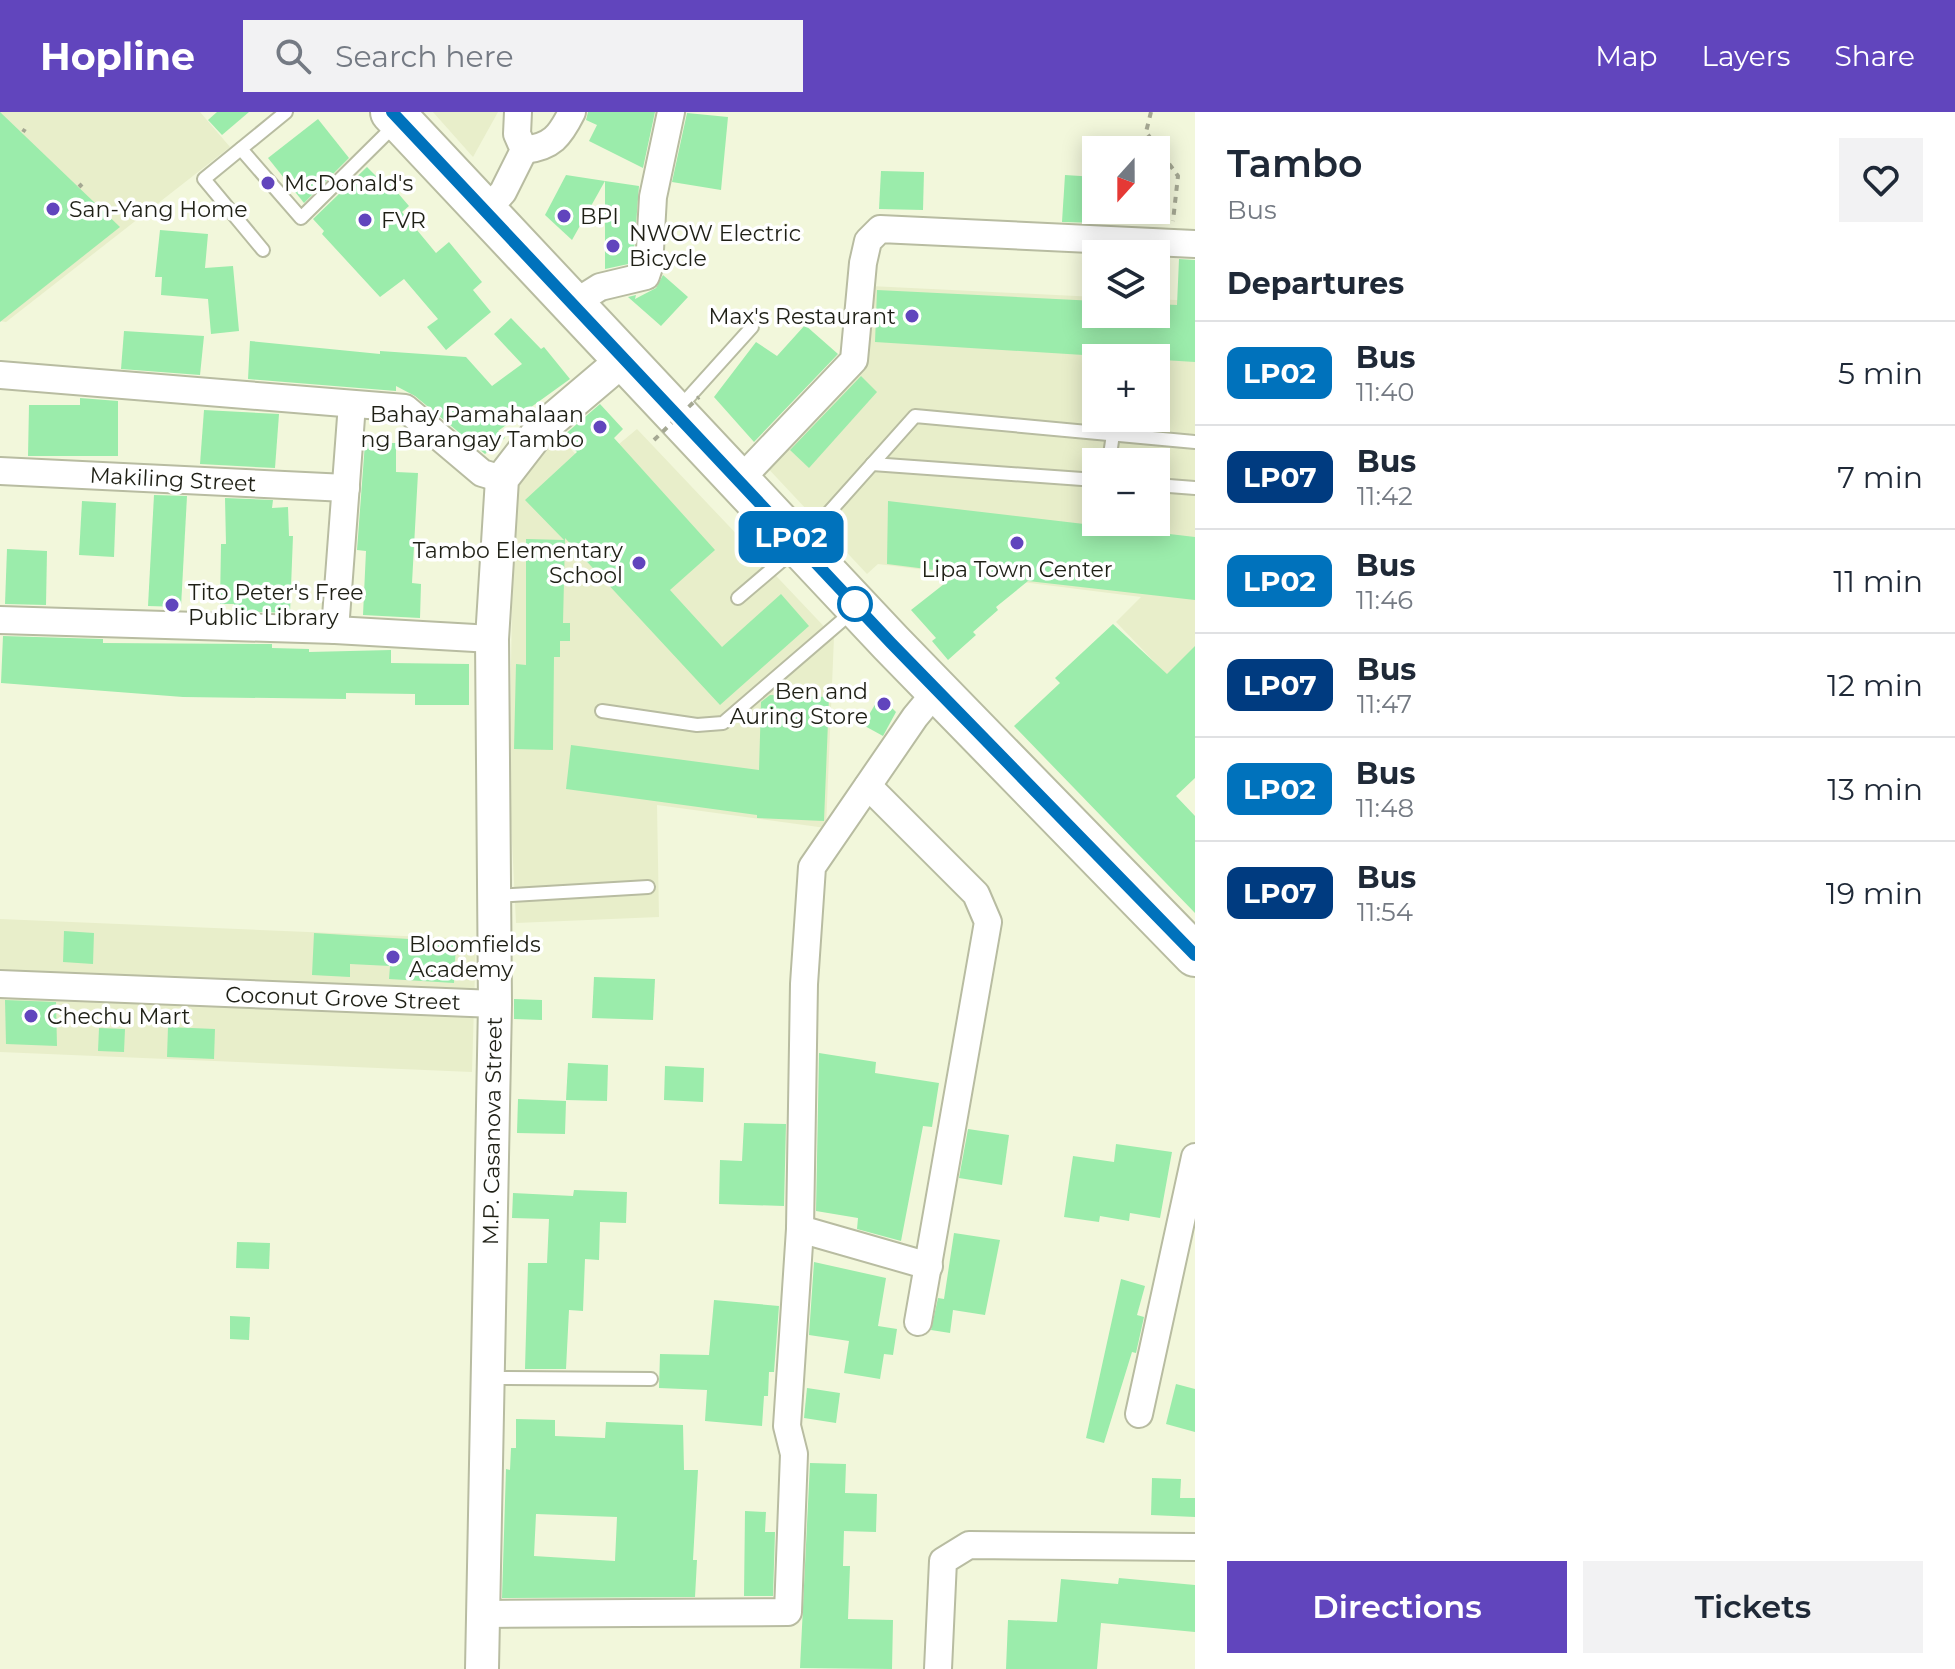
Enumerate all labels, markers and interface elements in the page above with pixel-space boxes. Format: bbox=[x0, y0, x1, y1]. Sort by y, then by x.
search box bbox=[243, 20, 803, 92]
text: Hopline bbox=[40, 33, 195, 80]
icon: search bbox=[271, 34, 315, 78]
text: Search here bbox=[335, 38, 514, 75]
text: Map bbox=[1595, 39, 1658, 73]
text: Layers bbox=[1702, 39, 1791, 73]
text: Share bbox=[1835, 39, 1915, 73]
north arrow bbox=[1082, 136, 1170, 224]
map controls bbox=[1082, 136, 1170, 536]
button: heart bbox=[1839, 138, 1923, 222]
text: Tambo bbox=[1227, 140, 1363, 187]
place label: McDonald's bbox=[284, 170, 413, 197]
marker: McDonald's bbox=[259, 174, 277, 192]
text: Bus bbox=[1227, 194, 1277, 226]
place label: San-Yang Home bbox=[69, 196, 248, 223]
marker: San-Yang Home bbox=[44, 200, 62, 218]
place label: BPI bbox=[580, 203, 619, 230]
place label: FVR bbox=[381, 207, 426, 234]
marker: BPI bbox=[555, 207, 573, 225]
marker: FVR bbox=[356, 211, 374, 229]
place label: NWOW Electric Bicycle bbox=[629, 220, 801, 272]
marker: NWOW Electric Bicycle bbox=[604, 237, 622, 255]
button: layers bbox=[1082, 240, 1170, 328]
text: Departures bbox=[1227, 265, 1404, 302]
place label: Max's Restaurant bbox=[708, 303, 896, 330]
marker: Max's Restaurant bbox=[903, 307, 921, 325]
text: Bus bbox=[1356, 339, 1415, 376]
button: + bbox=[1082, 344, 1170, 432]
text: 5 min bbox=[1838, 355, 1923, 392]
text: LP02 bbox=[1243, 356, 1316, 390]
text: 11:40 bbox=[1356, 376, 1415, 408]
place label: Bahay Pamahalaan ng Barangay Tambo bbox=[361, 401, 584, 453]
marker: Bahay Pamahalaan ng Barangay Tambo bbox=[591, 418, 609, 436]
text: Bus bbox=[1357, 443, 1416, 480]
button: − bbox=[1082, 448, 1170, 536]
text: 7 min bbox=[1837, 459, 1923, 496]
text: LP07 bbox=[1243, 460, 1317, 494]
street label: Makiling Street bbox=[89, 462, 257, 497]
text: 11:42 bbox=[1357, 480, 1413, 512]
line badge: LP02 bbox=[735, 511, 847, 563]
text: LP02 bbox=[755, 520, 827, 554]
marker: Lipa Town Center bbox=[1008, 534, 1026, 552]
place label: Tambo Elementary School bbox=[413, 537, 623, 589]
text: Bus bbox=[1356, 547, 1415, 584]
marker: Tambo Elementary School bbox=[630, 554, 648, 572]
place label: Lipa Town Center bbox=[921, 556, 1113, 583]
text: 11 min bbox=[1833, 563, 1923, 600]
text: LP02 bbox=[1243, 564, 1316, 598]
place label: Tito Peter's Free Public Library bbox=[188, 579, 364, 631]
text: 11:46 bbox=[1356, 584, 1413, 616]
unlabelled marker bbox=[838, 587, 872, 621]
marker: Tito Peter's Free Public Library bbox=[163, 596, 181, 614]
text: Bus bbox=[1357, 651, 1416, 688]
text: 12 min bbox=[1827, 667, 1923, 704]
text: LP07 bbox=[1243, 668, 1317, 702]
place label: Ben and Auring Store bbox=[730, 678, 868, 730]
text: 11:47 bbox=[1357, 688, 1412, 720]
marker: Ben and Auring Store bbox=[875, 695, 893, 713]
text: Bus bbox=[1356, 755, 1415, 792]
text: 13 min bbox=[1827, 771, 1923, 808]
text: LP02 bbox=[1243, 772, 1316, 806]
text: 11:48 bbox=[1356, 792, 1414, 824]
text: Bus bbox=[1357, 859, 1416, 896]
text: 19 min bbox=[1826, 875, 1923, 912]
text: LP07 bbox=[1243, 876, 1317, 910]
text: 11:54 bbox=[1357, 896, 1413, 928]
place label: Bloomfields Academy bbox=[409, 931, 541, 983]
marker: Bloomfields Academy bbox=[384, 948, 402, 966]
street label: Coconut Grove Street bbox=[225, 981, 461, 1016]
place label: Chechu Mart bbox=[47, 1003, 191, 1030]
marker: Chechu Mart bbox=[22, 1007, 40, 1025]
street label: M.P. Casanova Street bbox=[477, 1016, 508, 1245]
button: Directions bbox=[1227, 1561, 1567, 1653]
button: Tickets bbox=[1583, 1561, 1923, 1653]

